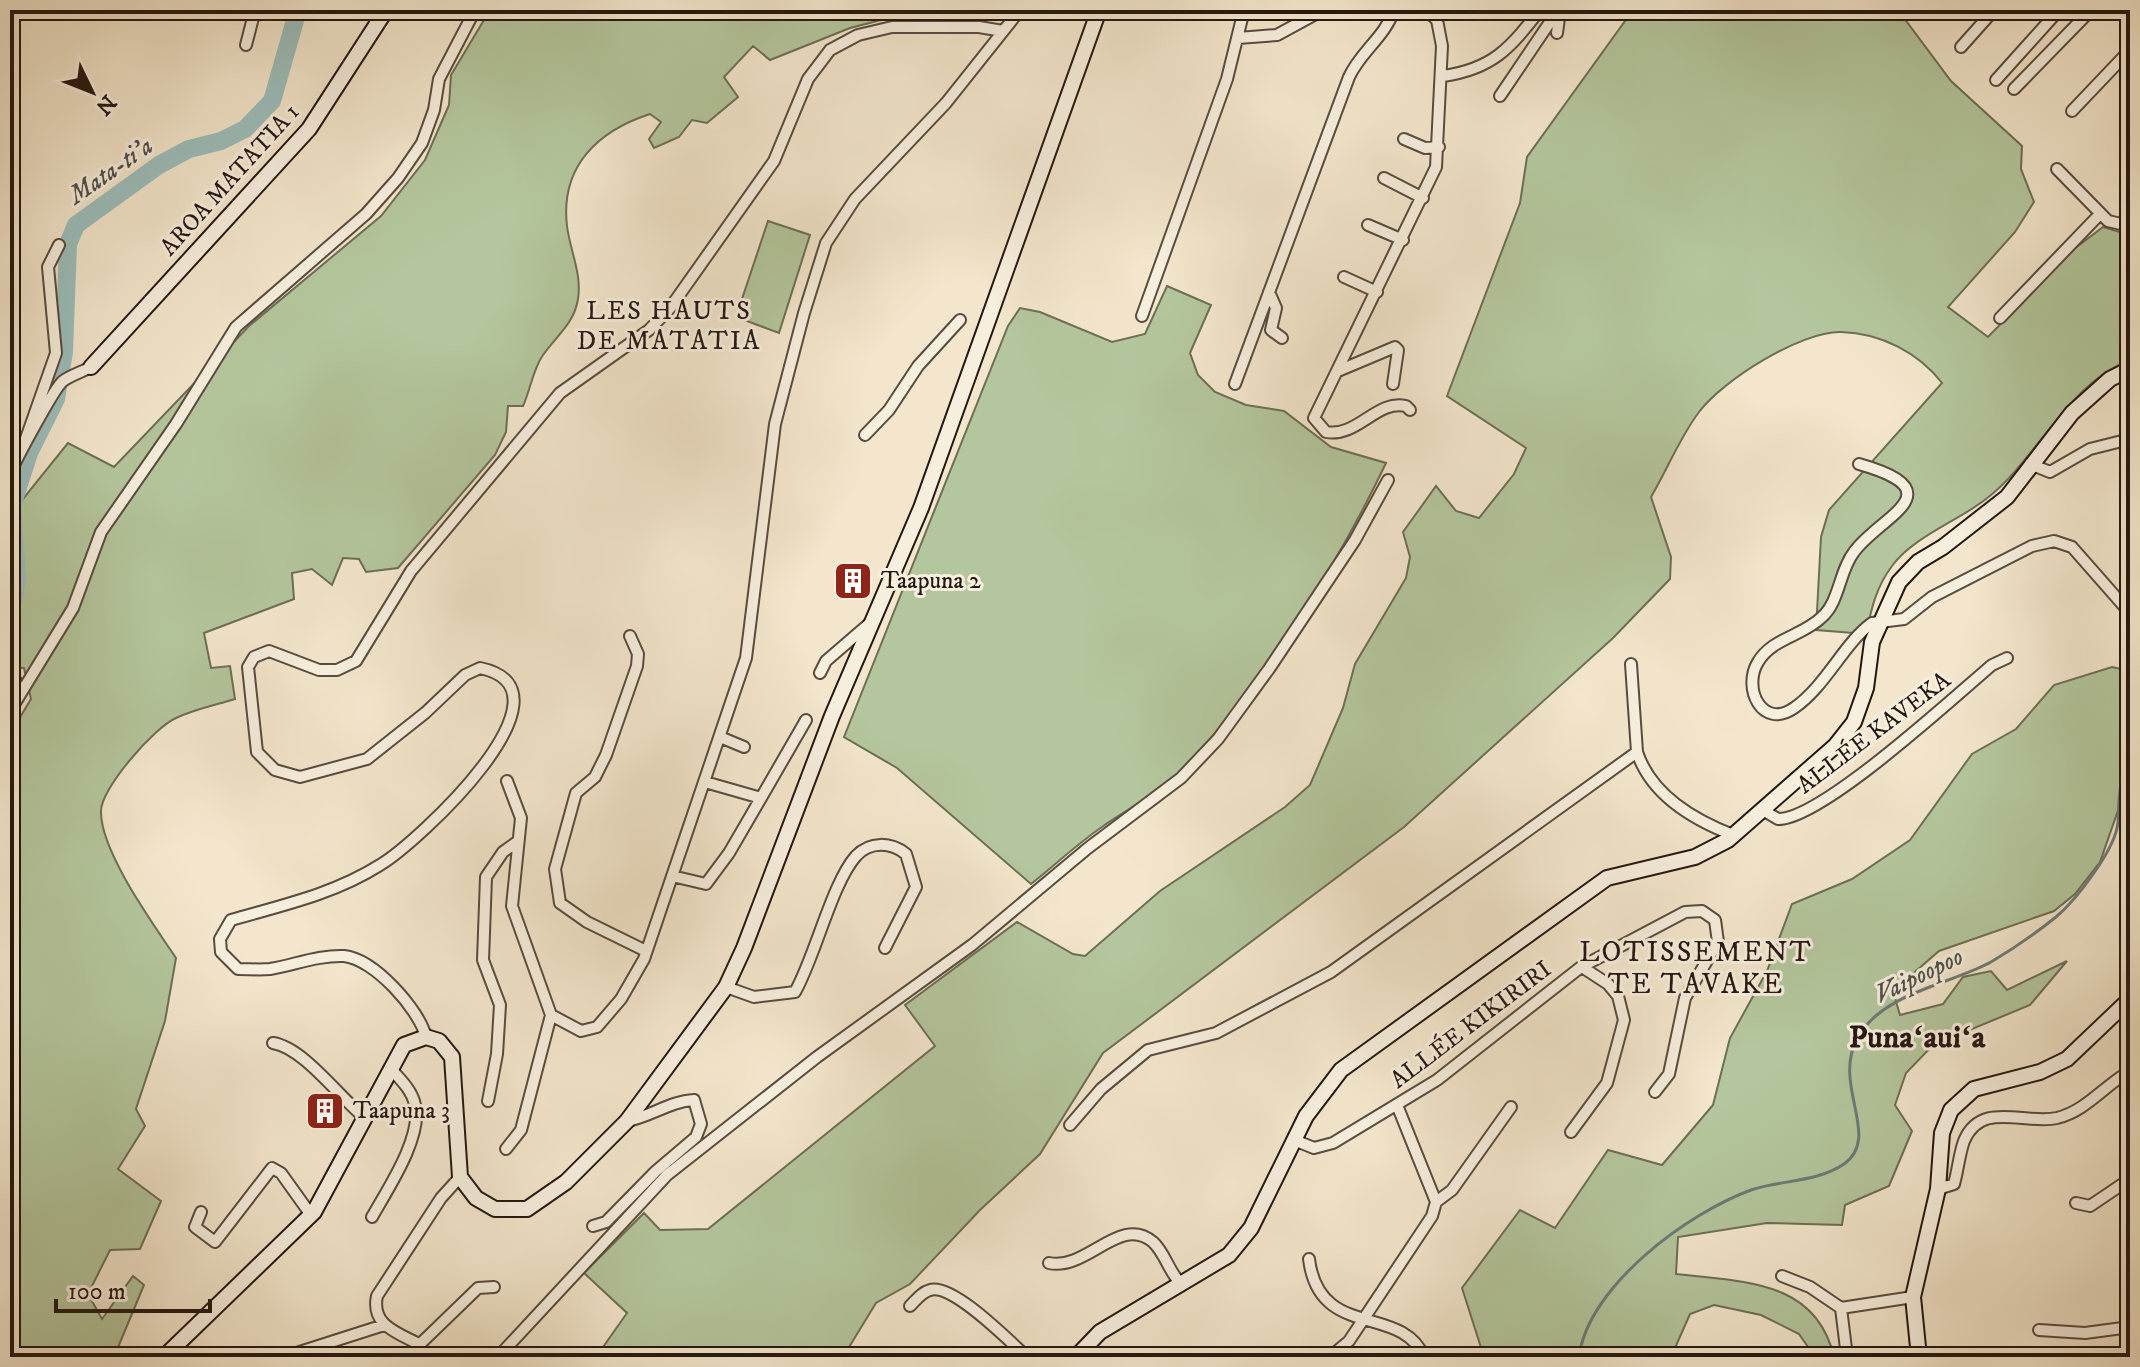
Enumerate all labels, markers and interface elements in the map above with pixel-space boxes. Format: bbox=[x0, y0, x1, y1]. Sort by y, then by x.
north arrow bbox=[52, 52, 132, 132]
text: N bbox=[89, 89, 122, 120]
street label: AROA MATATIA 1 bbox=[154, 98, 306, 262]
water label: Mata-ti'a bbox=[60, 130, 160, 213]
district label: LES HAUTS DE MATATIA bbox=[577, 295, 761, 358]
building icon: Taapuna 2 bbox=[832, 560, 874, 602]
place label: Taapuna 2 bbox=[881, 566, 981, 596]
street label: ALLÉE KAVEKA bbox=[1791, 665, 1957, 801]
district label: LOTISSEMENT TE TAVAKE bbox=[1579, 935, 1813, 1002]
water label: Vaipoopoo bbox=[1869, 940, 1969, 1012]
street label: ALLÉE KIKIRIRI bbox=[1384, 955, 1558, 1095]
district label: Punaʻauiʻa bbox=[1849, 1018, 1986, 1058]
building icon: Taapuna 3 bbox=[304, 1090, 346, 1132]
place label: Taapuna 3 bbox=[353, 1096, 450, 1126]
scale bar bbox=[56, 1263, 210, 1313]
text: 100 m bbox=[68, 1277, 126, 1307]

